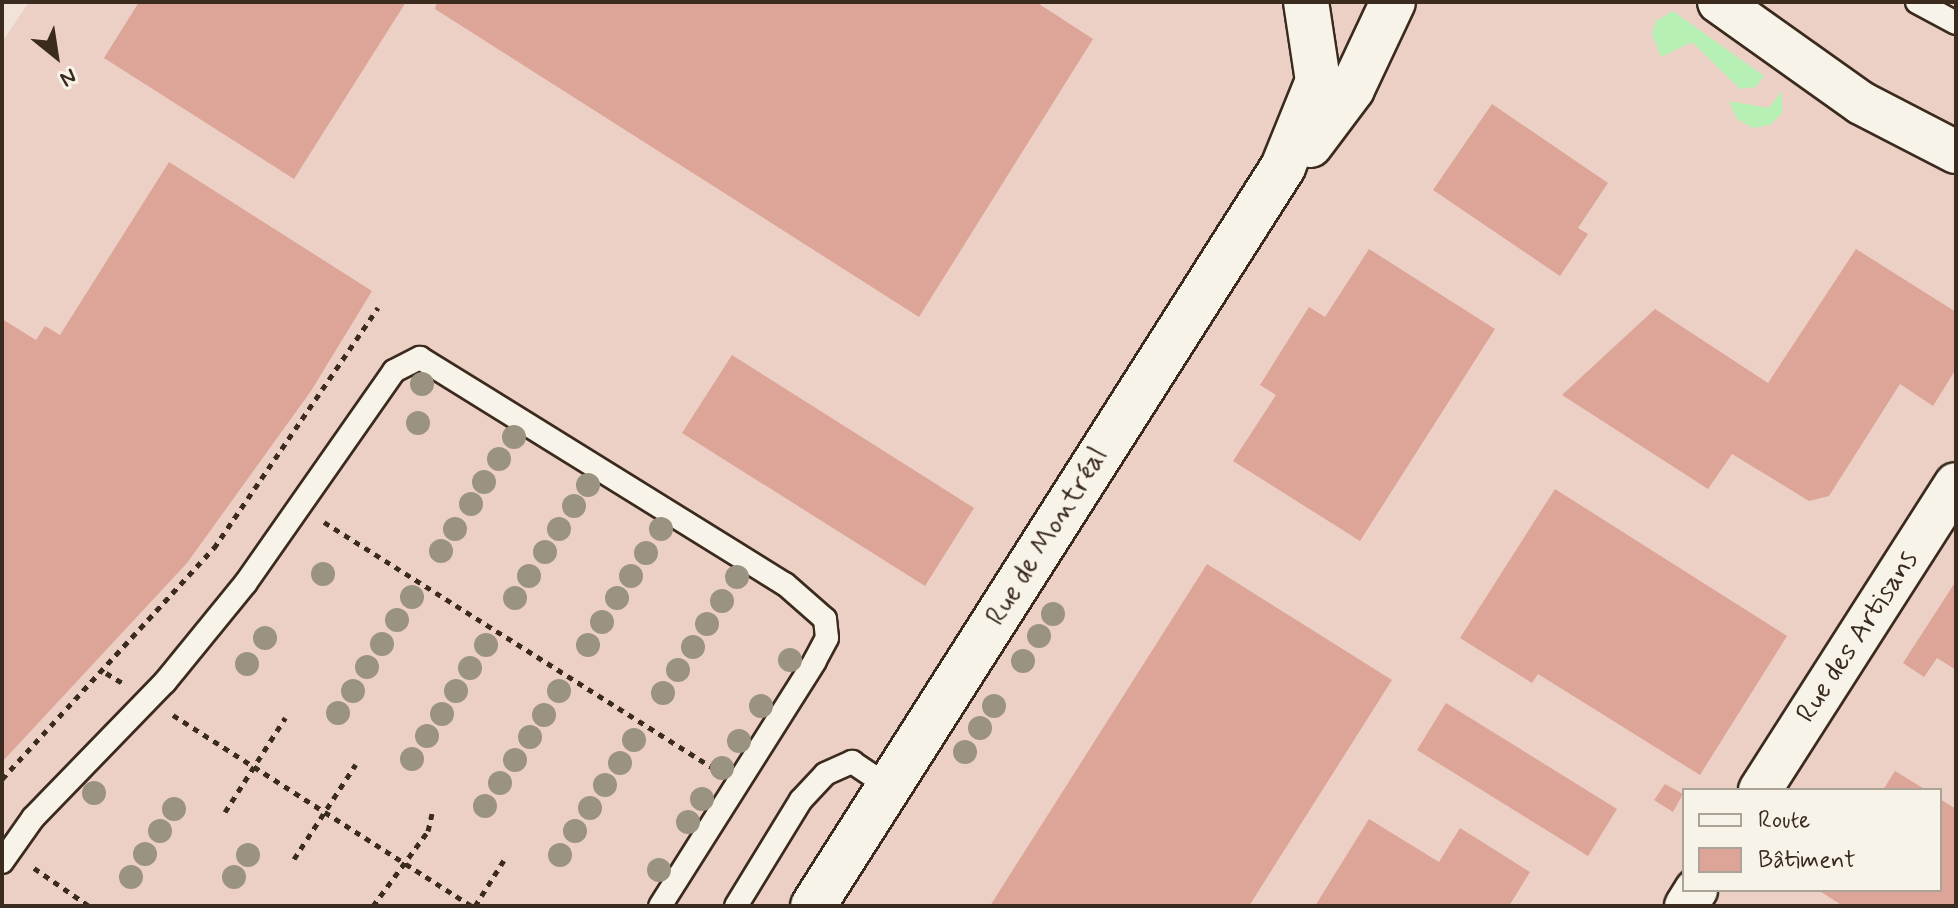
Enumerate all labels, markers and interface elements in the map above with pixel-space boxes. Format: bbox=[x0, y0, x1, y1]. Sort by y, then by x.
north arrow bbox=[16, 16, 96, 96]
text: N bbox=[55, 61, 81, 93]
street label: Rue de Montréal bbox=[982, 446, 1114, 628]
street label: Rue des Artisans bbox=[1790, 545, 1926, 729]
legend bbox=[1682, 788, 1942, 892]
text: Route bbox=[1758, 805, 1810, 836]
text: Bâtiment bbox=[1758, 845, 1856, 876]

